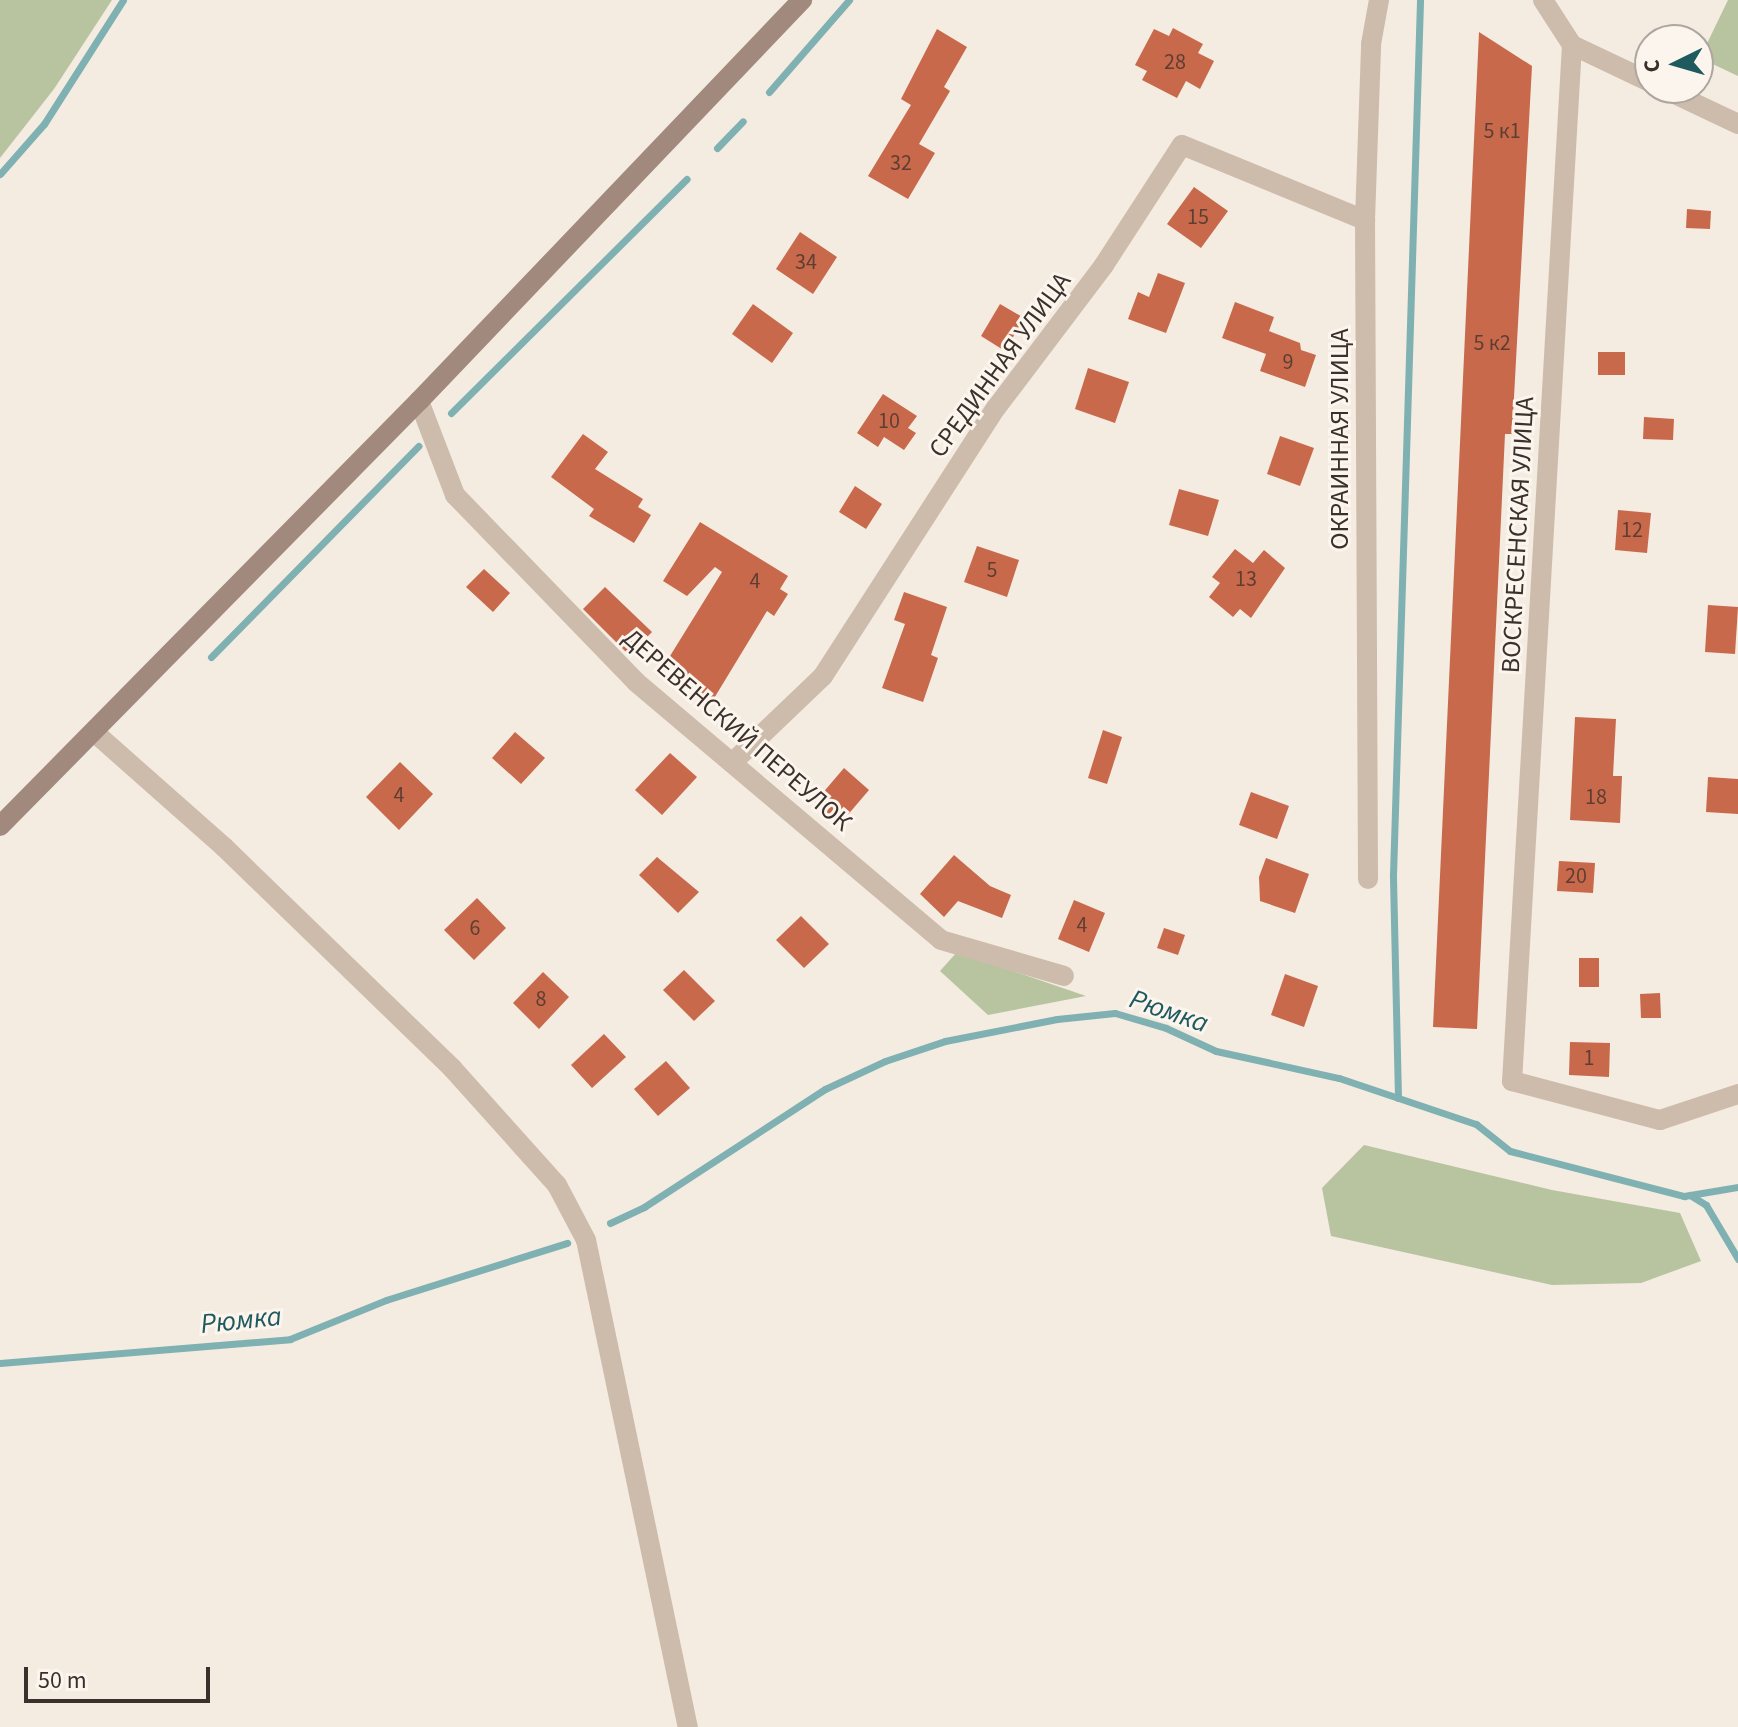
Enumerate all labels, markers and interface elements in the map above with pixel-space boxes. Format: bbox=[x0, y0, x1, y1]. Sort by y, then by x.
north arrow bbox=[1634, 24, 1714, 104]
house number: 28 bbox=[1164, 50, 1186, 76]
text: С bbox=[1636, 58, 1669, 74]
house number: 5 к1 bbox=[1483, 119, 1521, 145]
house number: 32 bbox=[890, 151, 912, 177]
house number: 15 bbox=[1187, 205, 1209, 231]
house number: 34 bbox=[795, 250, 817, 276]
street label: СРЕДИННАЯ УЛИЦА bbox=[922, 266, 1078, 464]
street label: ОКРАИННАЯ УЛИЦА bbox=[1324, 328, 1356, 550]
house number: 5 к2 bbox=[1473, 331, 1511, 357]
house number: 9 bbox=[1283, 350, 1293, 376]
street label: ВОСКРЕСЕНСКАЯ УЛИЦА bbox=[1495, 396, 1541, 674]
house number: 10 bbox=[878, 409, 900, 435]
house number: 12 bbox=[1621, 518, 1643, 544]
house number: 5 bbox=[987, 558, 997, 584]
house number: 13 bbox=[1235, 567, 1257, 593]
house number: 4 bbox=[750, 569, 760, 595]
street label: ДЕРЕВЕНСКИЙ ПЕРЕУЛОК bbox=[616, 622, 858, 838]
house number: 4 bbox=[394, 783, 404, 809]
house number: 18 bbox=[1585, 785, 1607, 811]
house number: 20 bbox=[1565, 864, 1587, 890]
house number: 4 bbox=[1077, 913, 1087, 939]
house number: 6 bbox=[470, 916, 480, 942]
water label: Рюмка bbox=[1125, 982, 1213, 1040]
house number: 8 bbox=[536, 987, 546, 1013]
house number: 1 bbox=[1584, 1046, 1594, 1072]
water label: Рюмка bbox=[199, 1299, 283, 1341]
scale bar bbox=[28, 1651, 214, 1701]
text: 50 m bbox=[38, 1663, 87, 1698]

